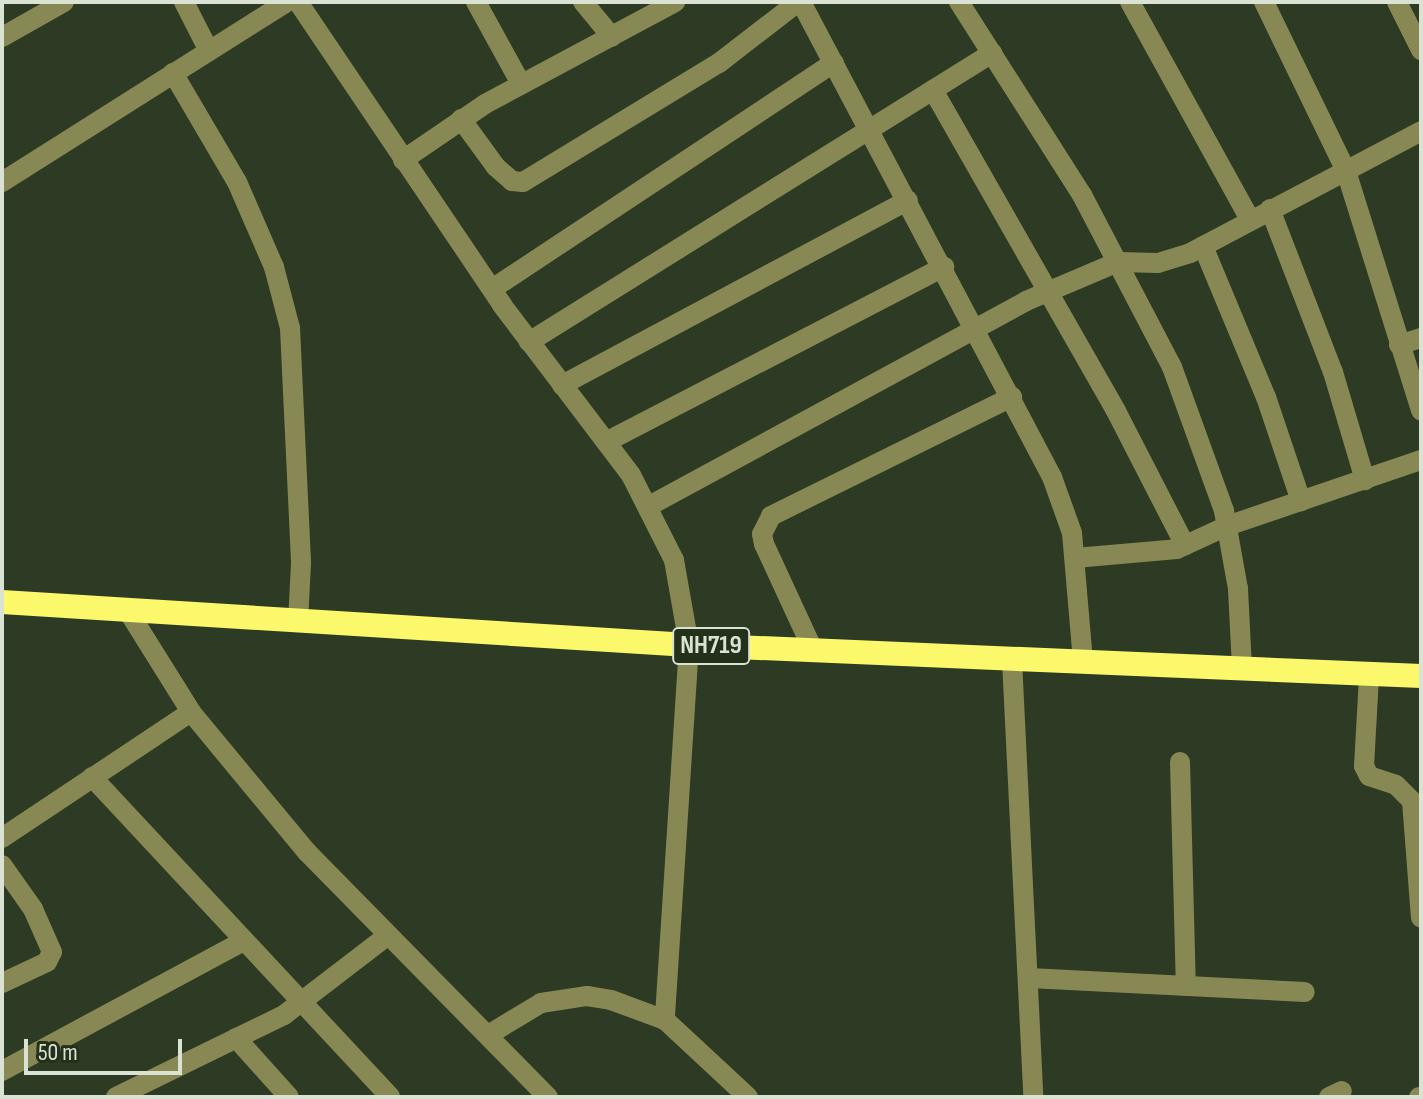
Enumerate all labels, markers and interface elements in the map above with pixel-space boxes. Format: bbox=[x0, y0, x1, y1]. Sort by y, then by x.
road number: NH719 bbox=[671, 624, 751, 668]
scale bar bbox=[28, 1023, 186, 1073]
text: 50 m bbox=[38, 1038, 78, 1067]

